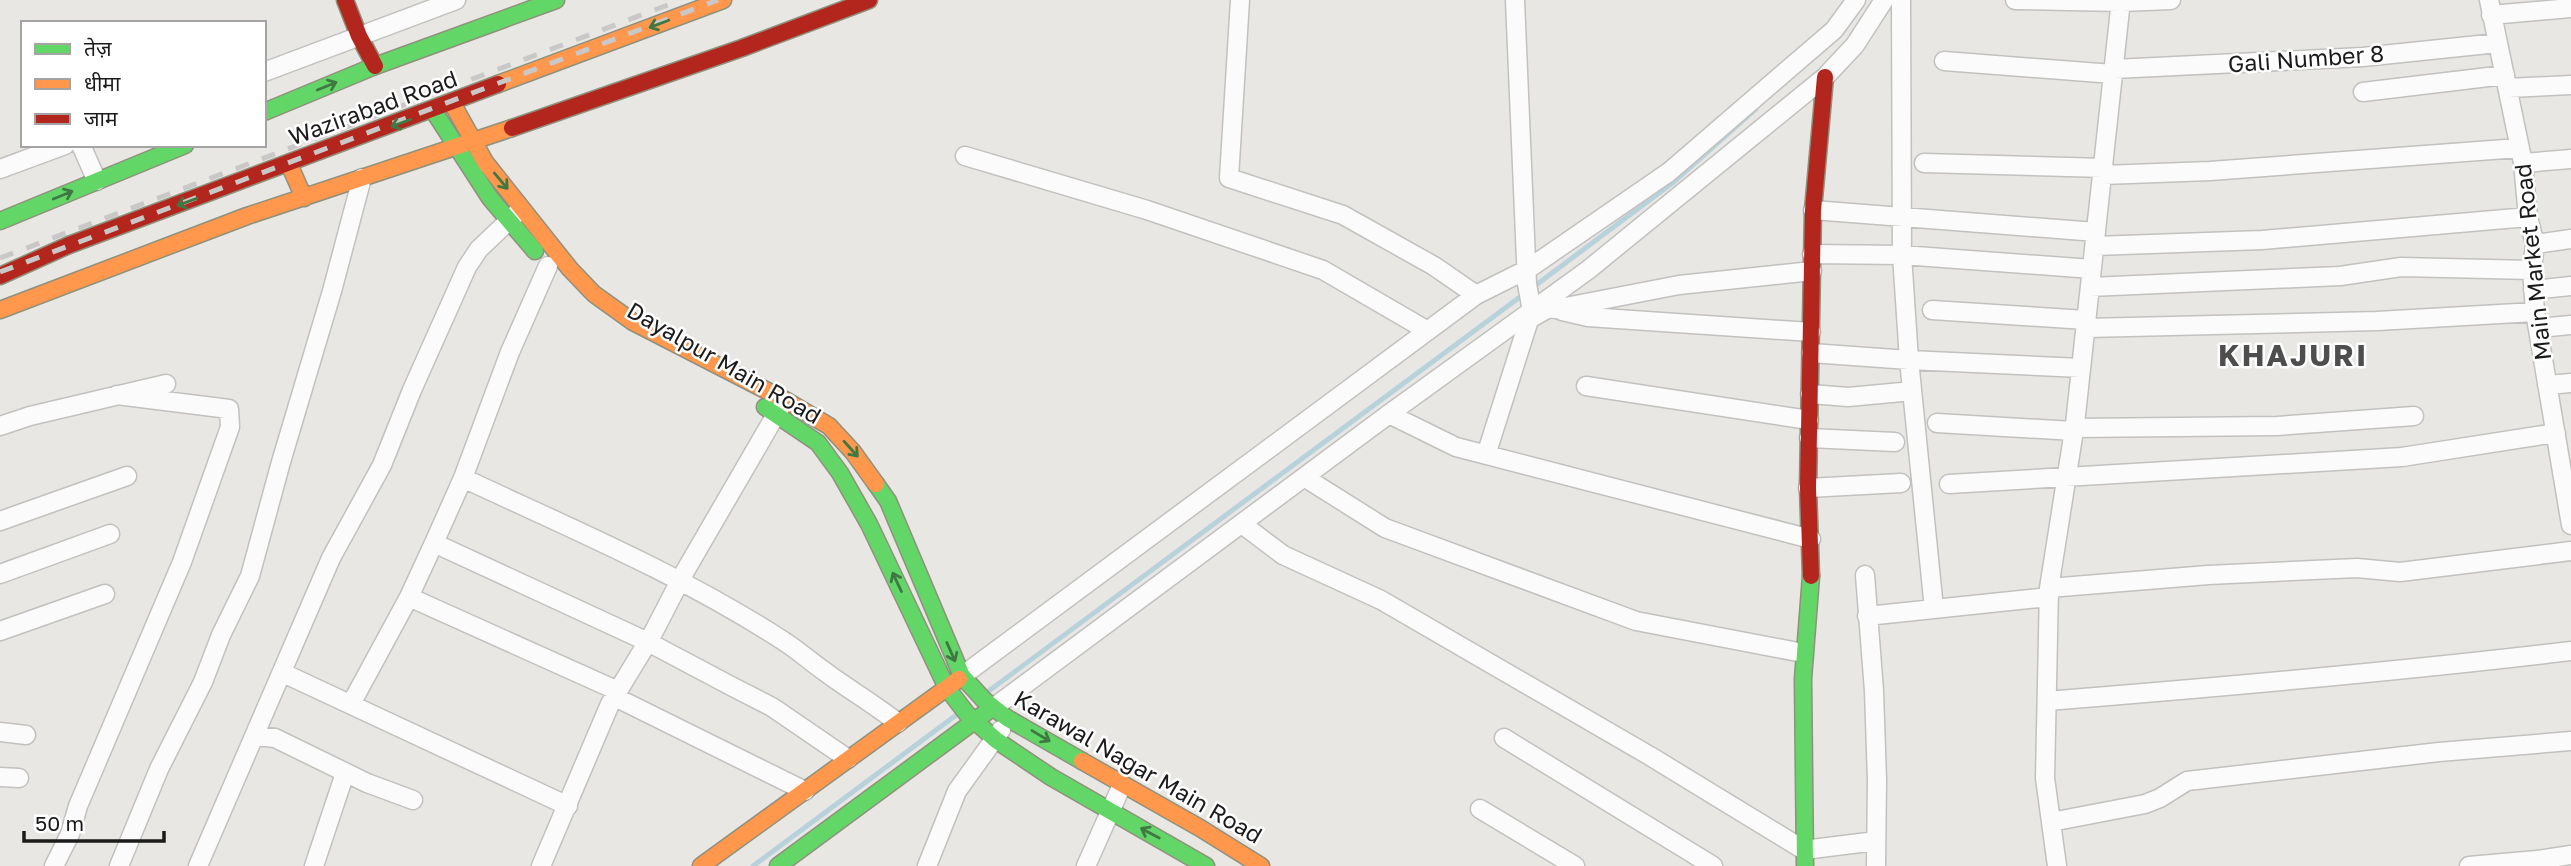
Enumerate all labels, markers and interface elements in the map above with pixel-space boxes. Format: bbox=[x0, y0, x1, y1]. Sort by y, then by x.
one-way arrow bbox=[649, 19, 671, 32]
legend bbox=[21, 21, 266, 147]
text: तेज़ bbox=[84, 35, 112, 61]
street label: Gali Number 8 bbox=[2227, 39, 2385, 77]
street label: Wazirabad Road bbox=[285, 64, 461, 151]
text: धीमा bbox=[84, 70, 121, 96]
one-way arrow bbox=[316, 79, 338, 92]
text: जाम bbox=[84, 105, 118, 131]
one-way arrow bbox=[390, 117, 412, 130]
street label: Main Market Road bbox=[2508, 162, 2556, 362]
one-way arrow bbox=[493, 172, 509, 190]
one-way arrow bbox=[52, 188, 74, 201]
one-way arrow bbox=[177, 196, 199, 209]
street label: Dayalpur Main Road bbox=[623, 295, 826, 429]
district label: KHAJURI bbox=[2218, 337, 2368, 373]
one-way arrow bbox=[842, 440, 858, 458]
one-way arrow bbox=[889, 572, 903, 593]
one-way arrow bbox=[945, 641, 958, 662]
street label: Karawal Nagar Main Road bbox=[1009, 684, 1268, 849]
one-way arrow bbox=[1031, 729, 1051, 743]
scale bar bbox=[24, 800, 164, 844]
text: 50 m bbox=[35, 810, 84, 836]
one-way arrow bbox=[1140, 826, 1160, 840]

